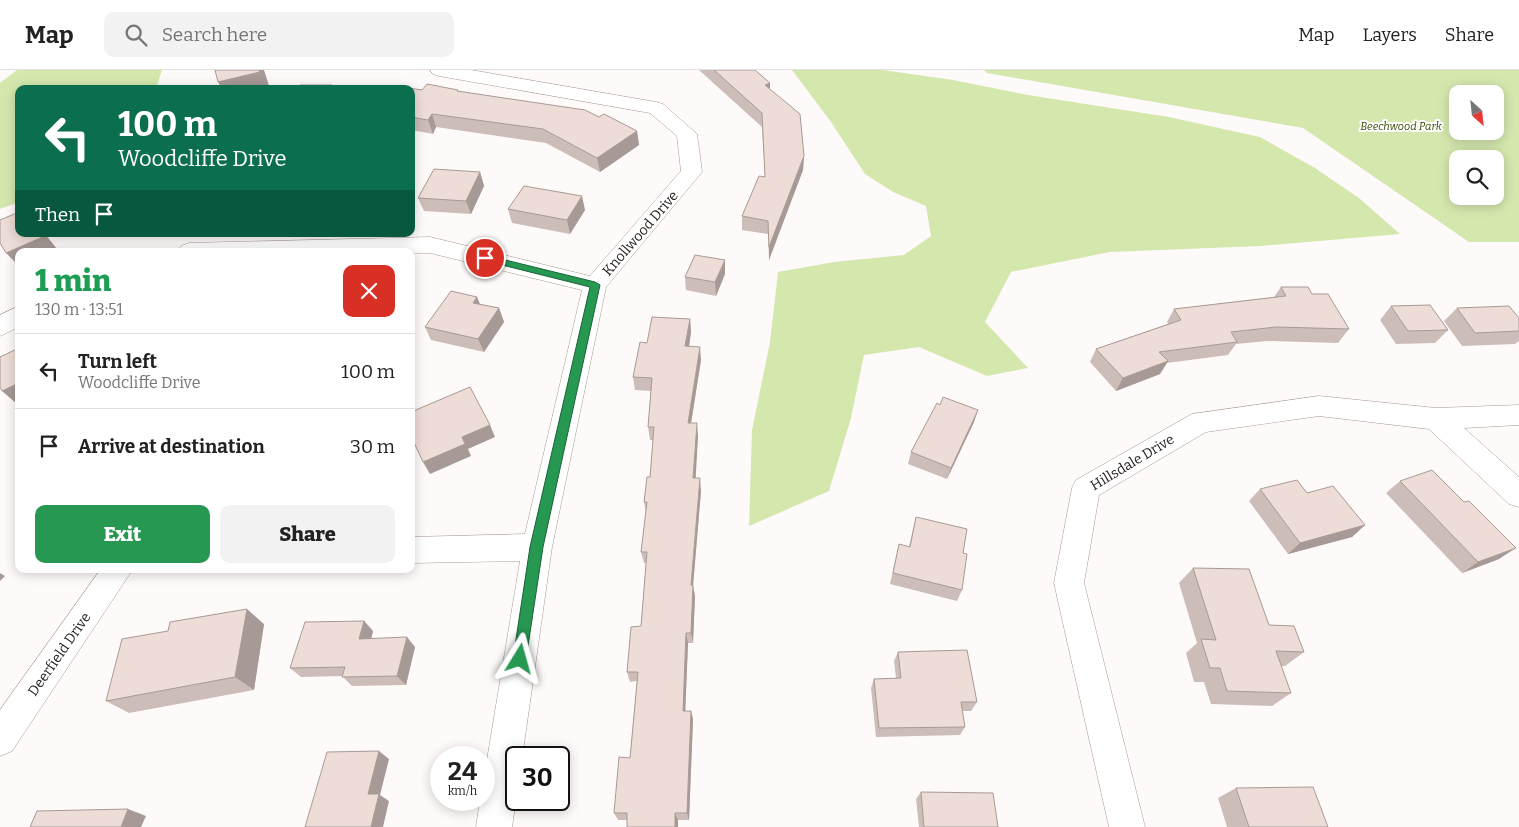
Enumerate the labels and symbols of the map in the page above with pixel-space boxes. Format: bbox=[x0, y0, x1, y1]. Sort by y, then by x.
north arrow bbox=[1449, 85, 1504, 140]
park label: Beechwood Park bbox=[1360, 120, 1443, 133]
street label: Knollwood Drive bbox=[599, 187, 682, 279]
pin bbox=[464, 237, 506, 279]
street label: Hillsdale Drive bbox=[1087, 431, 1177, 494]
street label: Deerfield Drive bbox=[24, 609, 94, 699]
position arrow bbox=[493, 632, 545, 684]
speed limit sign: 30 bbox=[505, 746, 570, 811]

